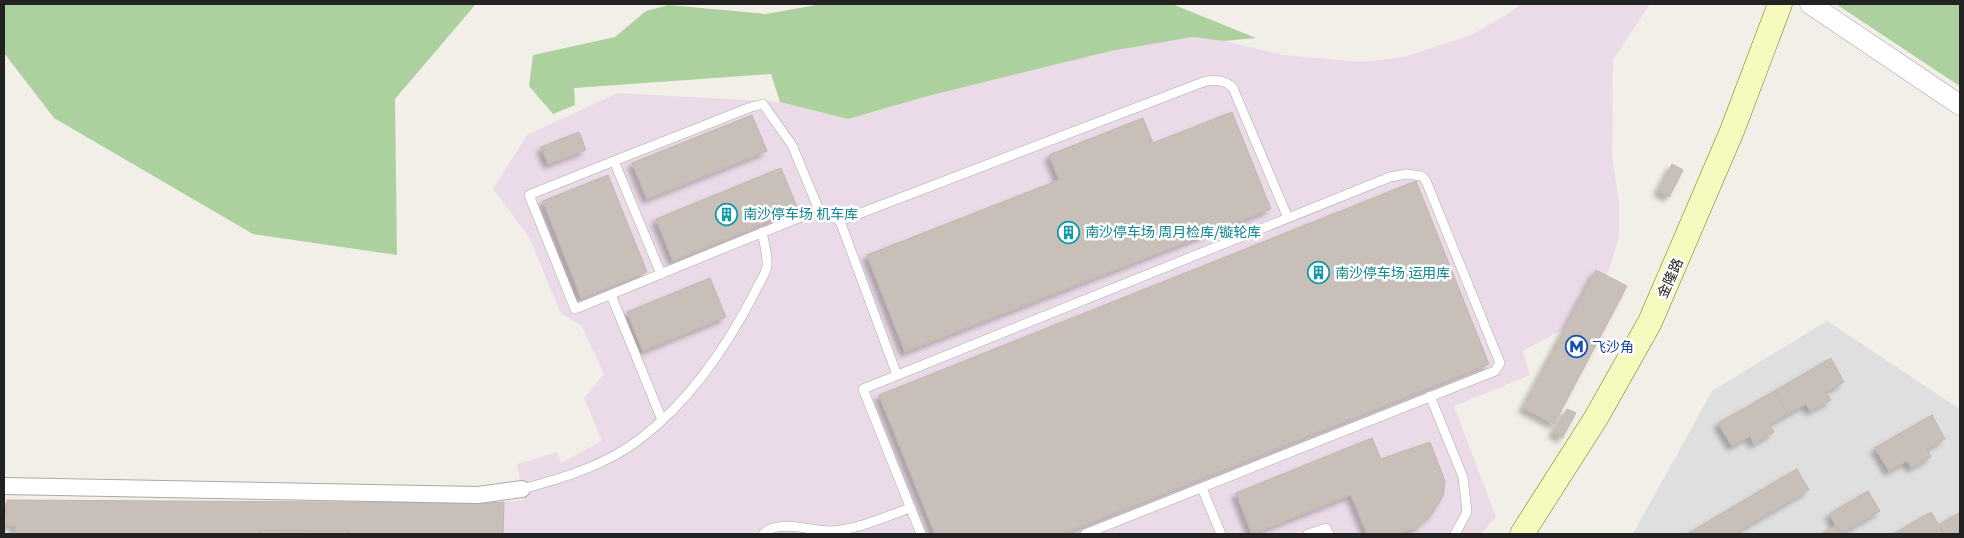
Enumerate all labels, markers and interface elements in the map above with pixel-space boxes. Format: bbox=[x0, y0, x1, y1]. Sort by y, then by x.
building icon: 南沙停车场 机车库 bbox=[715, 202, 739, 226]
place label: 南沙停车场 机车库 bbox=[743, 206, 858, 222]
building icon: 南沙停车场 周月检库/镟轮库 bbox=[1057, 220, 1081, 244]
place label: 南沙停车场 周月检库/镟轮库 bbox=[1085, 224, 1261, 240]
street label: 金隆路 bbox=[1654, 256, 1686, 300]
building icon: 南沙停车场 运用库 bbox=[1307, 261, 1331, 285]
place label: 南沙停车场 运用库 bbox=[1335, 265, 1450, 281]
metro station icon: 飞沙角 bbox=[1564, 335, 1588, 359]
place label: 飞沙角 bbox=[1592, 339, 1634, 355]

